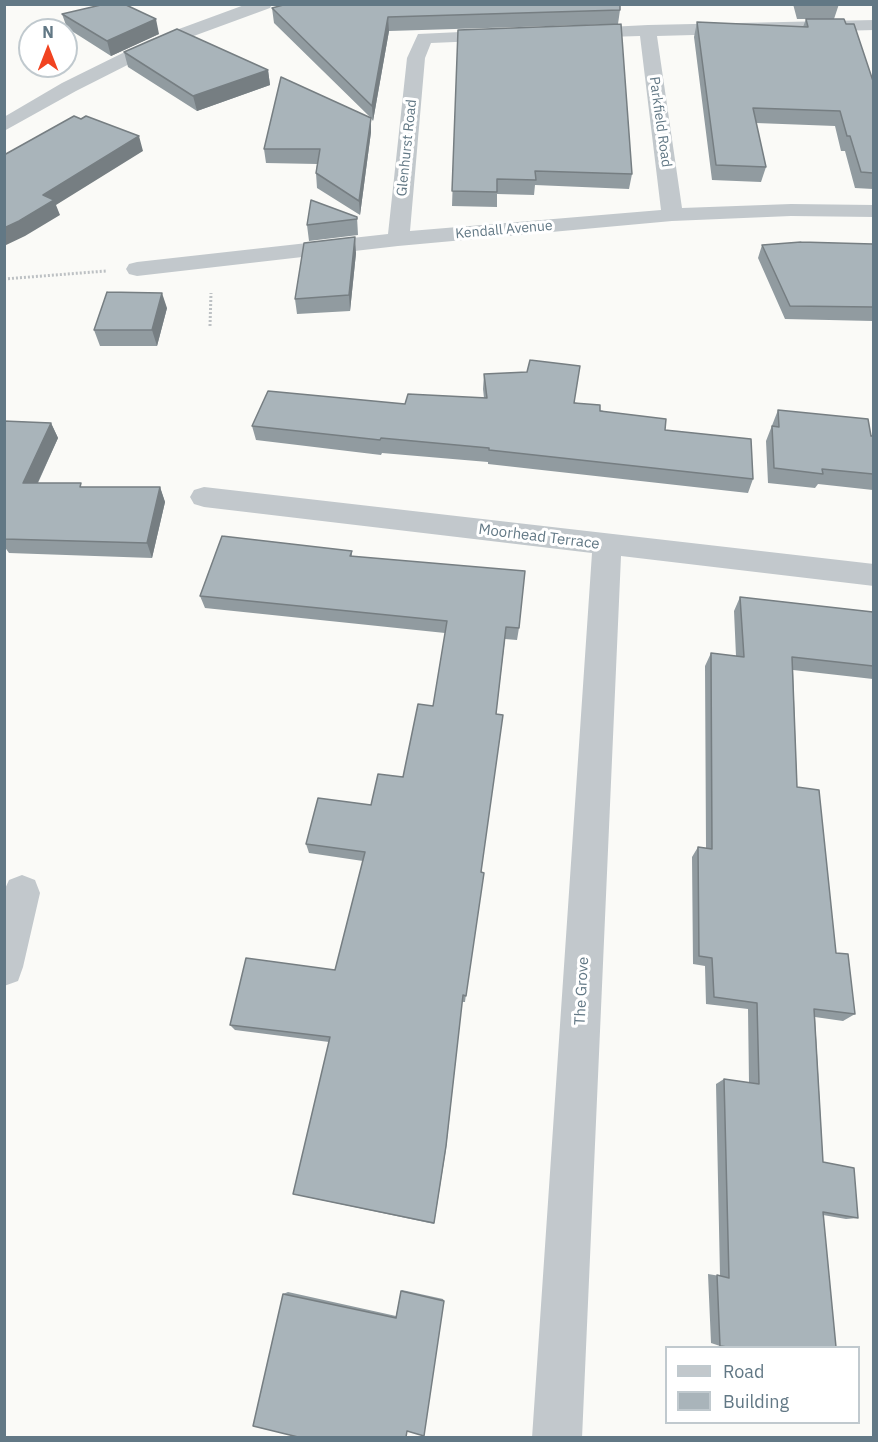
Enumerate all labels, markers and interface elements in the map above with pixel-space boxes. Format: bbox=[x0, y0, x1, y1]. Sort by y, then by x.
north arrow bbox=[18, 18, 78, 78]
text: N bbox=[42, 22, 54, 42]
street label: Parkfield Road bbox=[645, 76, 675, 168]
street label: Glenhurst Road bbox=[394, 99, 420, 197]
street label: Kendall Avenue bbox=[455, 217, 553, 243]
street label: Moorhead Terrace bbox=[477, 521, 601, 553]
street label: The Grove bbox=[571, 956, 593, 1026]
legend bbox=[665, 1346, 860, 1424]
text: Road bbox=[723, 1360, 764, 1383]
text: Building bbox=[723, 1390, 789, 1413]

